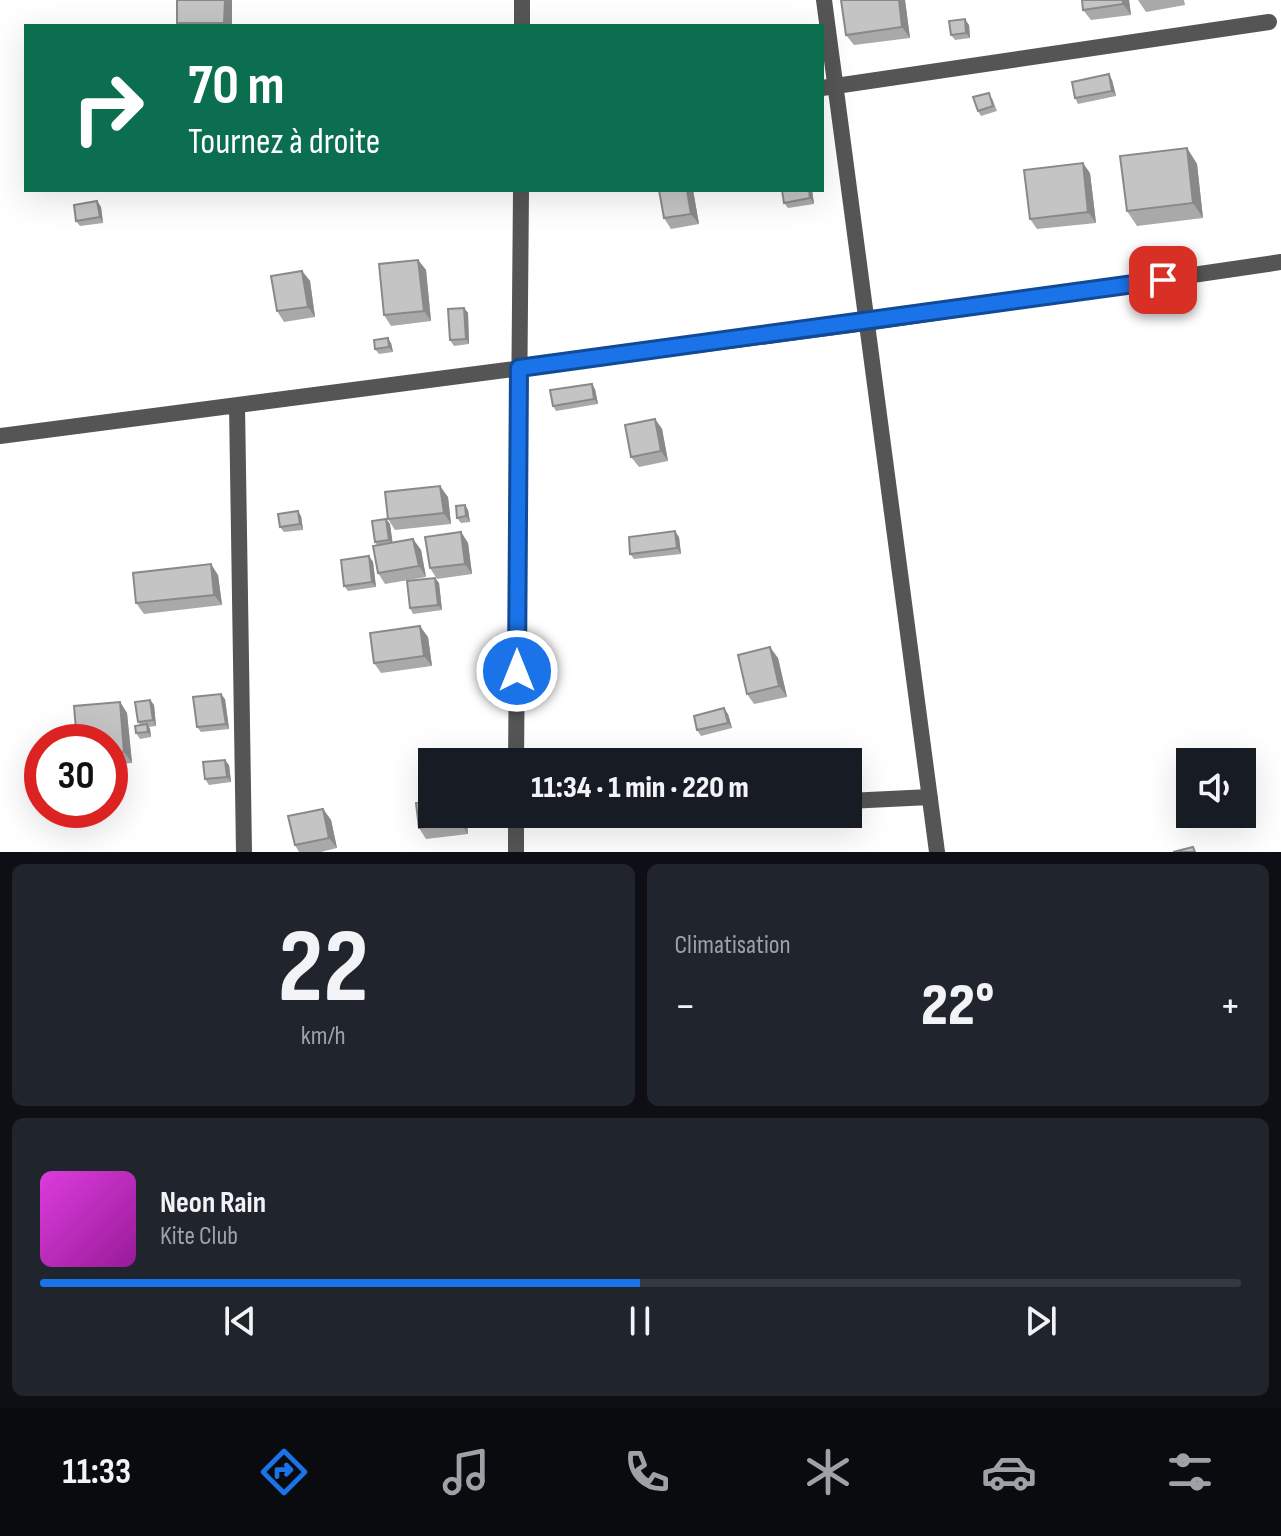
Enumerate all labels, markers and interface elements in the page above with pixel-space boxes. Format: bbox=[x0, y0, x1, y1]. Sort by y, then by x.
text: 70 m bbox=[188, 53, 285, 120]
icon: right bbox=[56, 56, 160, 160]
text: Tournez à droite bbox=[188, 121, 380, 164]
pin bbox=[1129, 246, 1197, 314]
icon: arrive bbox=[1141, 258, 1185, 302]
position arrow bbox=[475, 629, 559, 713]
speed limit sign: 30 bbox=[24, 724, 128, 828]
map controls bbox=[1176, 748, 1256, 828]
button: sound bbox=[1176, 748, 1256, 828]
text: 11:34 · 1 min · 220 m bbox=[531, 770, 749, 806]
text: 22 bbox=[278, 906, 369, 1031]
text: Climatisation bbox=[675, 930, 791, 961]
text: 22° bbox=[921, 970, 994, 1042]
text: − bbox=[675, 980, 696, 1033]
text: + bbox=[1219, 980, 1241, 1033]
text: km/h bbox=[301, 1021, 346, 1052]
text: Neon Rain bbox=[160, 1185, 266, 1221]
text: Kite Club bbox=[160, 1221, 238, 1252]
icon: previous bbox=[218, 1299, 262, 1343]
icon: pause bbox=[618, 1299, 662, 1343]
icon: next bbox=[1019, 1299, 1063, 1343]
icon: directions bbox=[256, 1444, 312, 1500]
icon: music bbox=[438, 1444, 494, 1500]
icon: phone bbox=[619, 1444, 675, 1500]
icon: climate bbox=[800, 1444, 856, 1500]
icon: car bbox=[981, 1444, 1037, 1500]
icon: filters bbox=[1162, 1444, 1218, 1500]
text: 11:33 bbox=[63, 1451, 131, 1494]

